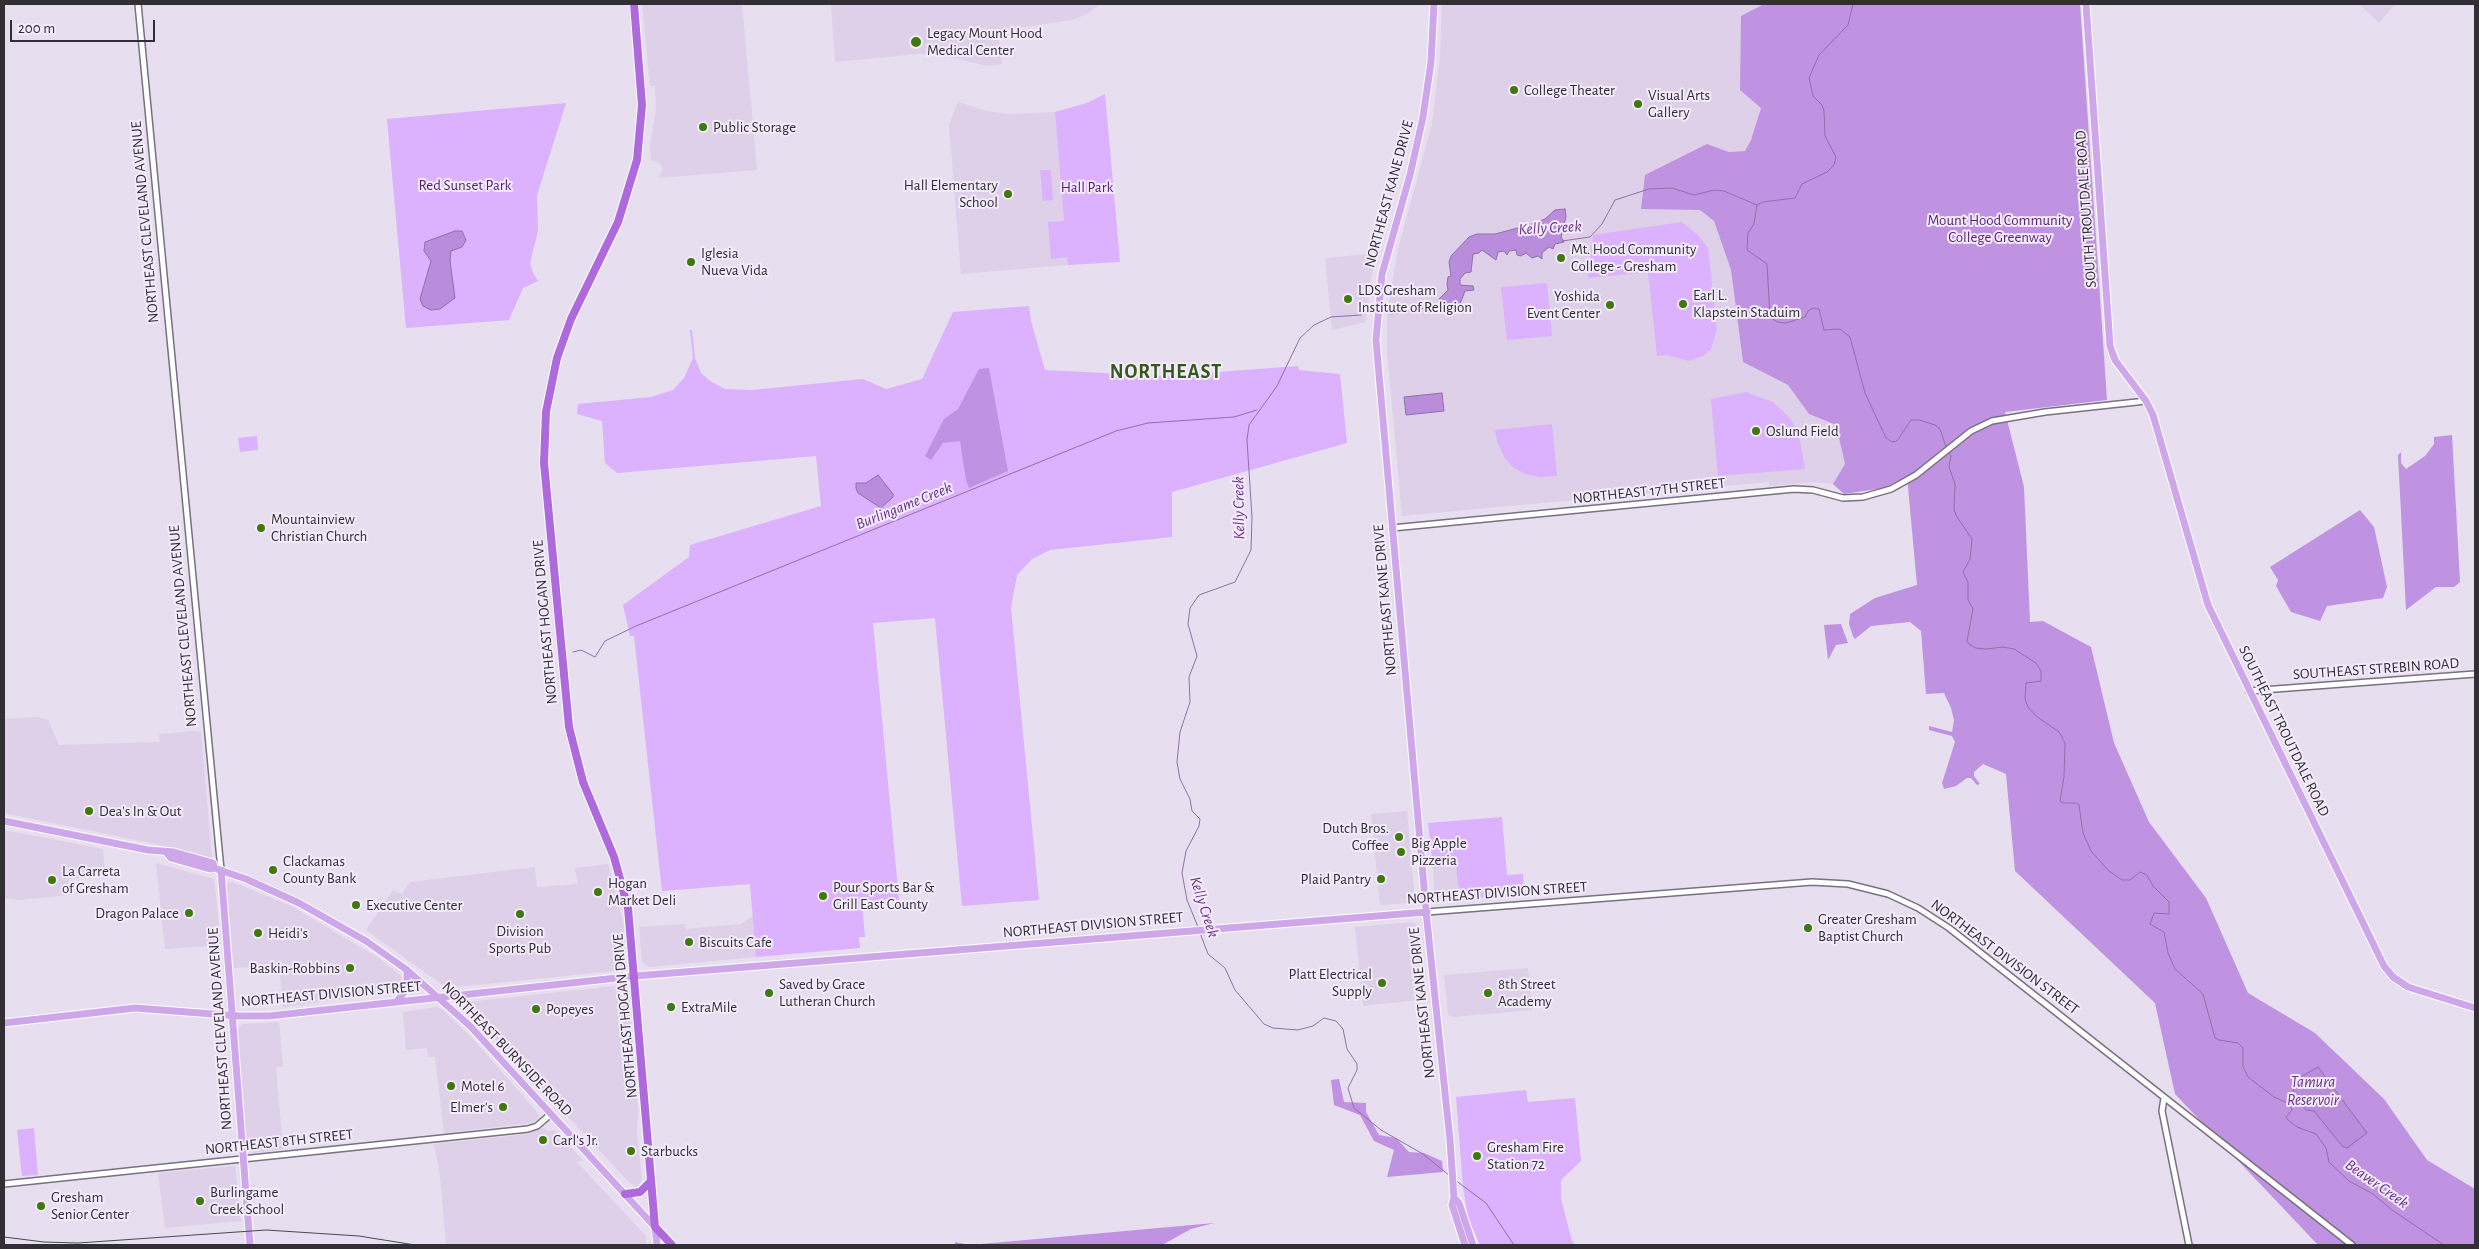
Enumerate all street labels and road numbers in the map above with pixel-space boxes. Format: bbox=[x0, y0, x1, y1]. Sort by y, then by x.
street label: NORTHEAST KANE DRIVE bbox=[1361, 118, 1417, 270]
street label: NORTHEAST CLEVELAND AVENUE bbox=[127, 120, 163, 324]
street label: SOUTH TROUTDALE ROAD bbox=[2072, 130, 2100, 288]
street label: NORTHEAST 17TH STREET bbox=[1572, 474, 1726, 508]
street label: NORTHEAST CLEVELAND AVENUE bbox=[165, 524, 201, 728]
street label: NORTHEAST KANE DRIVE bbox=[1369, 524, 1401, 676]
street label: NORTHEAST HOGAN DRIVE bbox=[529, 539, 561, 705]
street label: SOUTHEAST TROUTDALE ROAD bbox=[2235, 643, 2333, 819]
street label: SOUTHEAST STREBIN ROAD bbox=[2292, 654, 2460, 684]
street label: NORTHEAST DIVISION STREET bbox=[1406, 878, 1588, 908]
street label: NORTHEAST DIVISION STREET bbox=[1927, 895, 2083, 1019]
street label: NORTHEAST DIVISION STREET bbox=[1002, 908, 1184, 942]
street label: NORTHEAST CLEVELAND AVENUE bbox=[204, 927, 236, 1131]
street label: NORTHEAST KANE DRIVE bbox=[1405, 927, 1439, 1079]
street label: NORTHEAST HOGAN DRIVE bbox=[609, 933, 641, 1099]
street label: NORTHEAST DIVISION STREET bbox=[240, 977, 422, 1011]
street label: NORTHEAST BURNSIDE ROAD bbox=[438, 978, 576, 1120]
street label: NORTHEAST 8TH STREET bbox=[204, 1125, 354, 1159]

